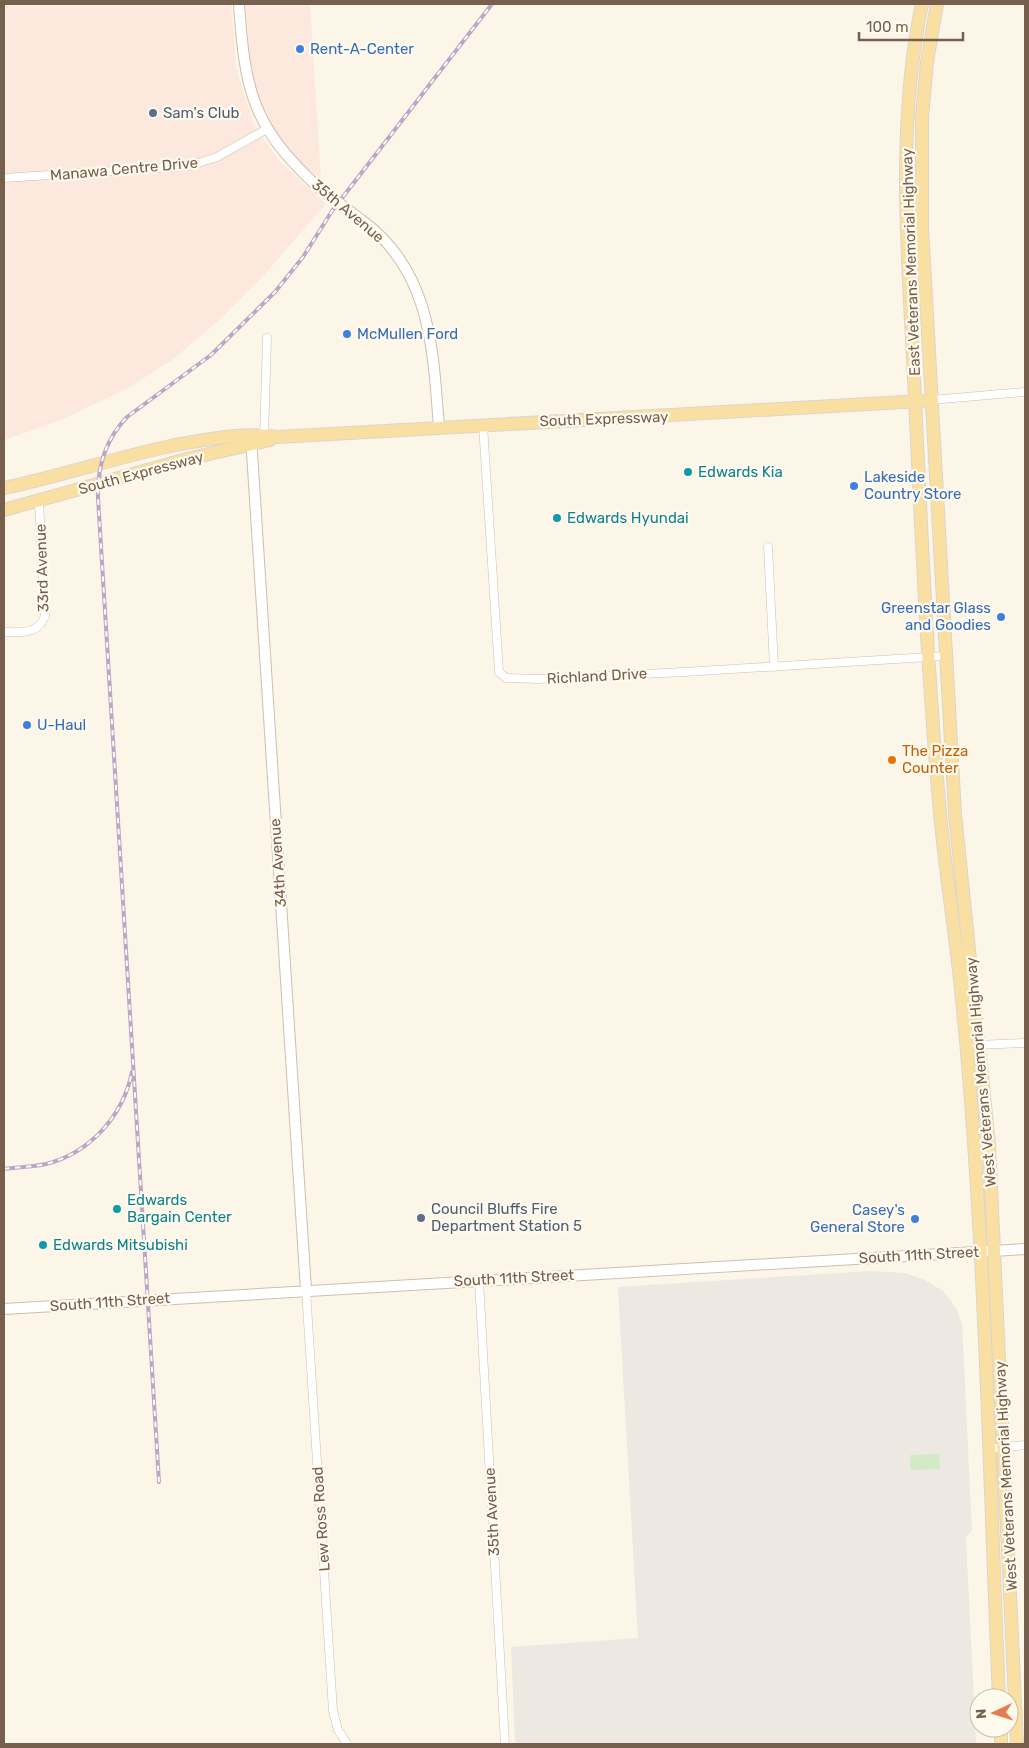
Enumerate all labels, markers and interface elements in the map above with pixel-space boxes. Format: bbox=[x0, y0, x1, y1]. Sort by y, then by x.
scale bar bbox=[859, 10, 963, 42]
text: 100 m bbox=[866, 18, 908, 36]
place label: Rent-A-Center bbox=[310, 40, 414, 58]
marker: Rent-A-Center bbox=[294, 43, 306, 55]
place label: Sam's Club bbox=[163, 104, 239, 122]
marker: Sam's Club bbox=[147, 107, 159, 119]
street label: East Veterans Memorial Highway bbox=[898, 148, 924, 376]
street label: Manawa Centre Drive bbox=[49, 154, 199, 184]
street label: 35th Avenue bbox=[308, 176, 388, 246]
place label: McMullen Ford bbox=[357, 325, 458, 343]
marker: McMullen Ford bbox=[341, 328, 353, 340]
street label: South Expressway bbox=[539, 408, 669, 430]
street label: South Expressway bbox=[76, 448, 206, 498]
place label: Edwards Kia bbox=[698, 463, 783, 481]
marker: Edwards Kia bbox=[682, 466, 694, 478]
place label: Lakeside Country Store bbox=[864, 468, 962, 503]
marker: Lakeside Country Store bbox=[848, 480, 860, 492]
place label: Edwards Hyundai bbox=[567, 509, 689, 527]
marker: Edwards Hyundai bbox=[551, 512, 563, 524]
street label: 33rd Avenue bbox=[31, 524, 53, 612]
place label: Greenstar Glass and Goodies bbox=[881, 599, 991, 634]
marker: Greenstar Glass and Goodies bbox=[995, 611, 1007, 623]
street label: Richland Drive bbox=[546, 664, 648, 688]
place label: U-Haul bbox=[37, 716, 86, 734]
marker: U-Haul bbox=[21, 719, 33, 731]
place label: The Pizza Counter bbox=[902, 742, 968, 777]
marker: The Pizza Counter bbox=[886, 754, 898, 766]
street label: 34th Avenue bbox=[266, 818, 290, 908]
street label: West Veterans Memorial Highway bbox=[962, 956, 1000, 1188]
place label: Edwards Bargain Center bbox=[127, 1191, 232, 1226]
place label: Council Bluffs Fire Department Station 5 bbox=[431, 1200, 582, 1235]
place label: Casey's General Store bbox=[810, 1201, 905, 1236]
marker: Edwards Bargain Center bbox=[111, 1203, 123, 1215]
marker: Council Bluffs Fire Department Station 5 bbox=[415, 1212, 427, 1224]
marker: Casey's General Store bbox=[909, 1213, 921, 1225]
place label: Edwards Mitsubishi bbox=[53, 1236, 188, 1254]
marker: Edwards Mitsubishi bbox=[37, 1239, 49, 1251]
street label: South 11th Street bbox=[858, 1243, 980, 1267]
street label: South 11th Street bbox=[453, 1266, 575, 1290]
street label: South 11th Street bbox=[49, 1289, 171, 1315]
street label: West Veterans Memorial Highway bbox=[991, 1360, 1021, 1592]
street label: Lew Ross Road bbox=[308, 1466, 334, 1572]
street label: 35th Avenue bbox=[481, 1467, 503, 1557]
north arrow bbox=[969, 1688, 1019, 1738]
text: N bbox=[973, 1708, 990, 1719]

